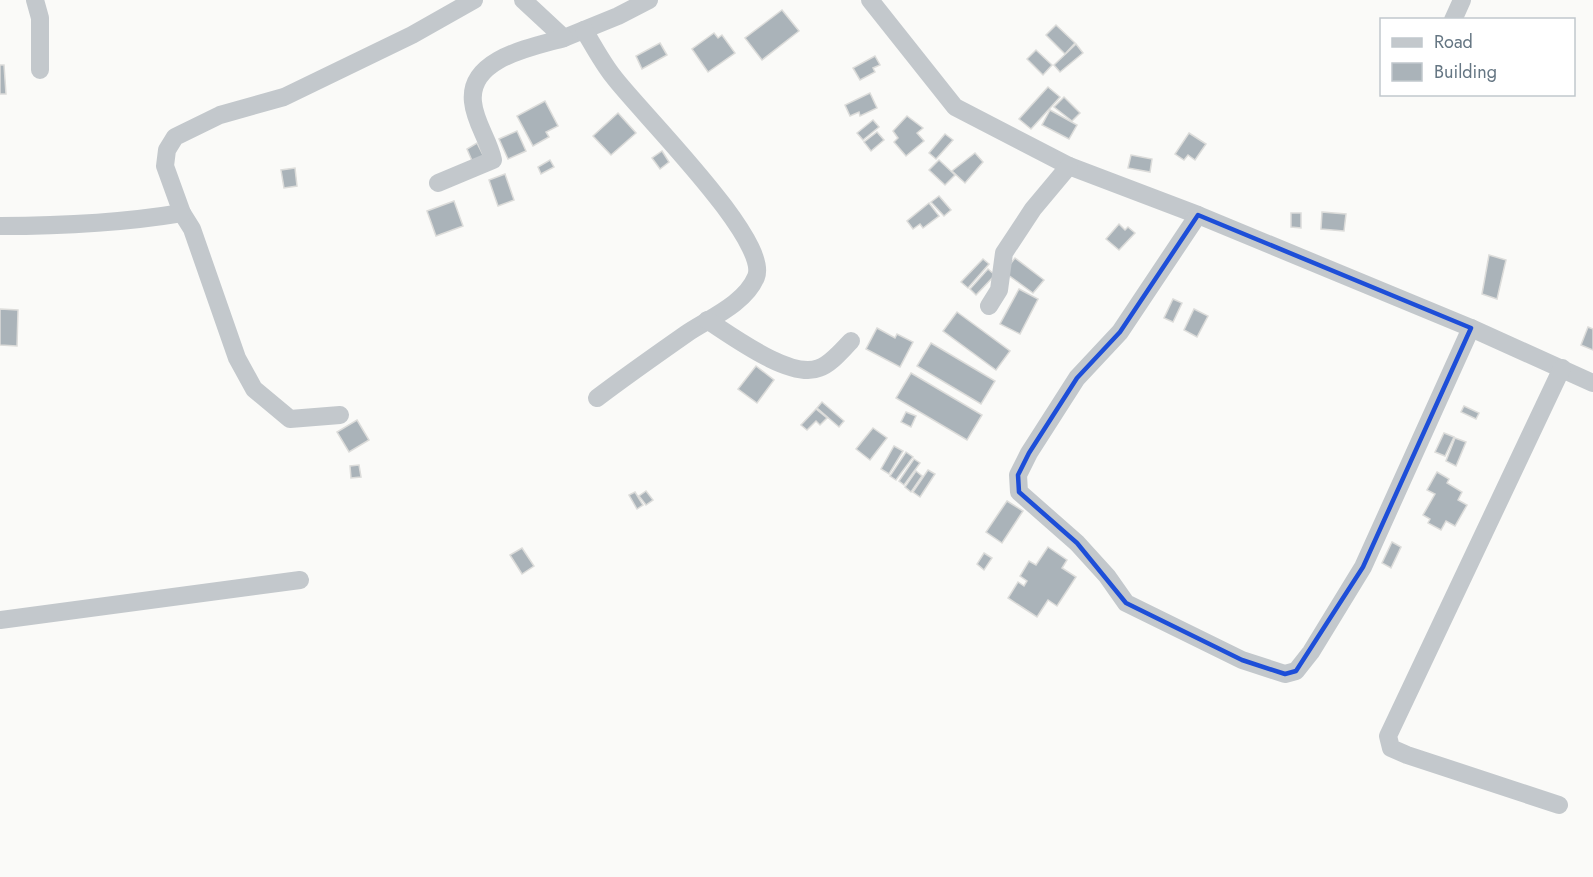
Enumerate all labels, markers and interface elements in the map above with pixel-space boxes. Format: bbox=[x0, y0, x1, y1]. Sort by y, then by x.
legend bbox=[1380, 18, 1575, 96]
text: Road bbox=[1434, 29, 1473, 55]
text: Building bbox=[1434, 59, 1497, 85]

